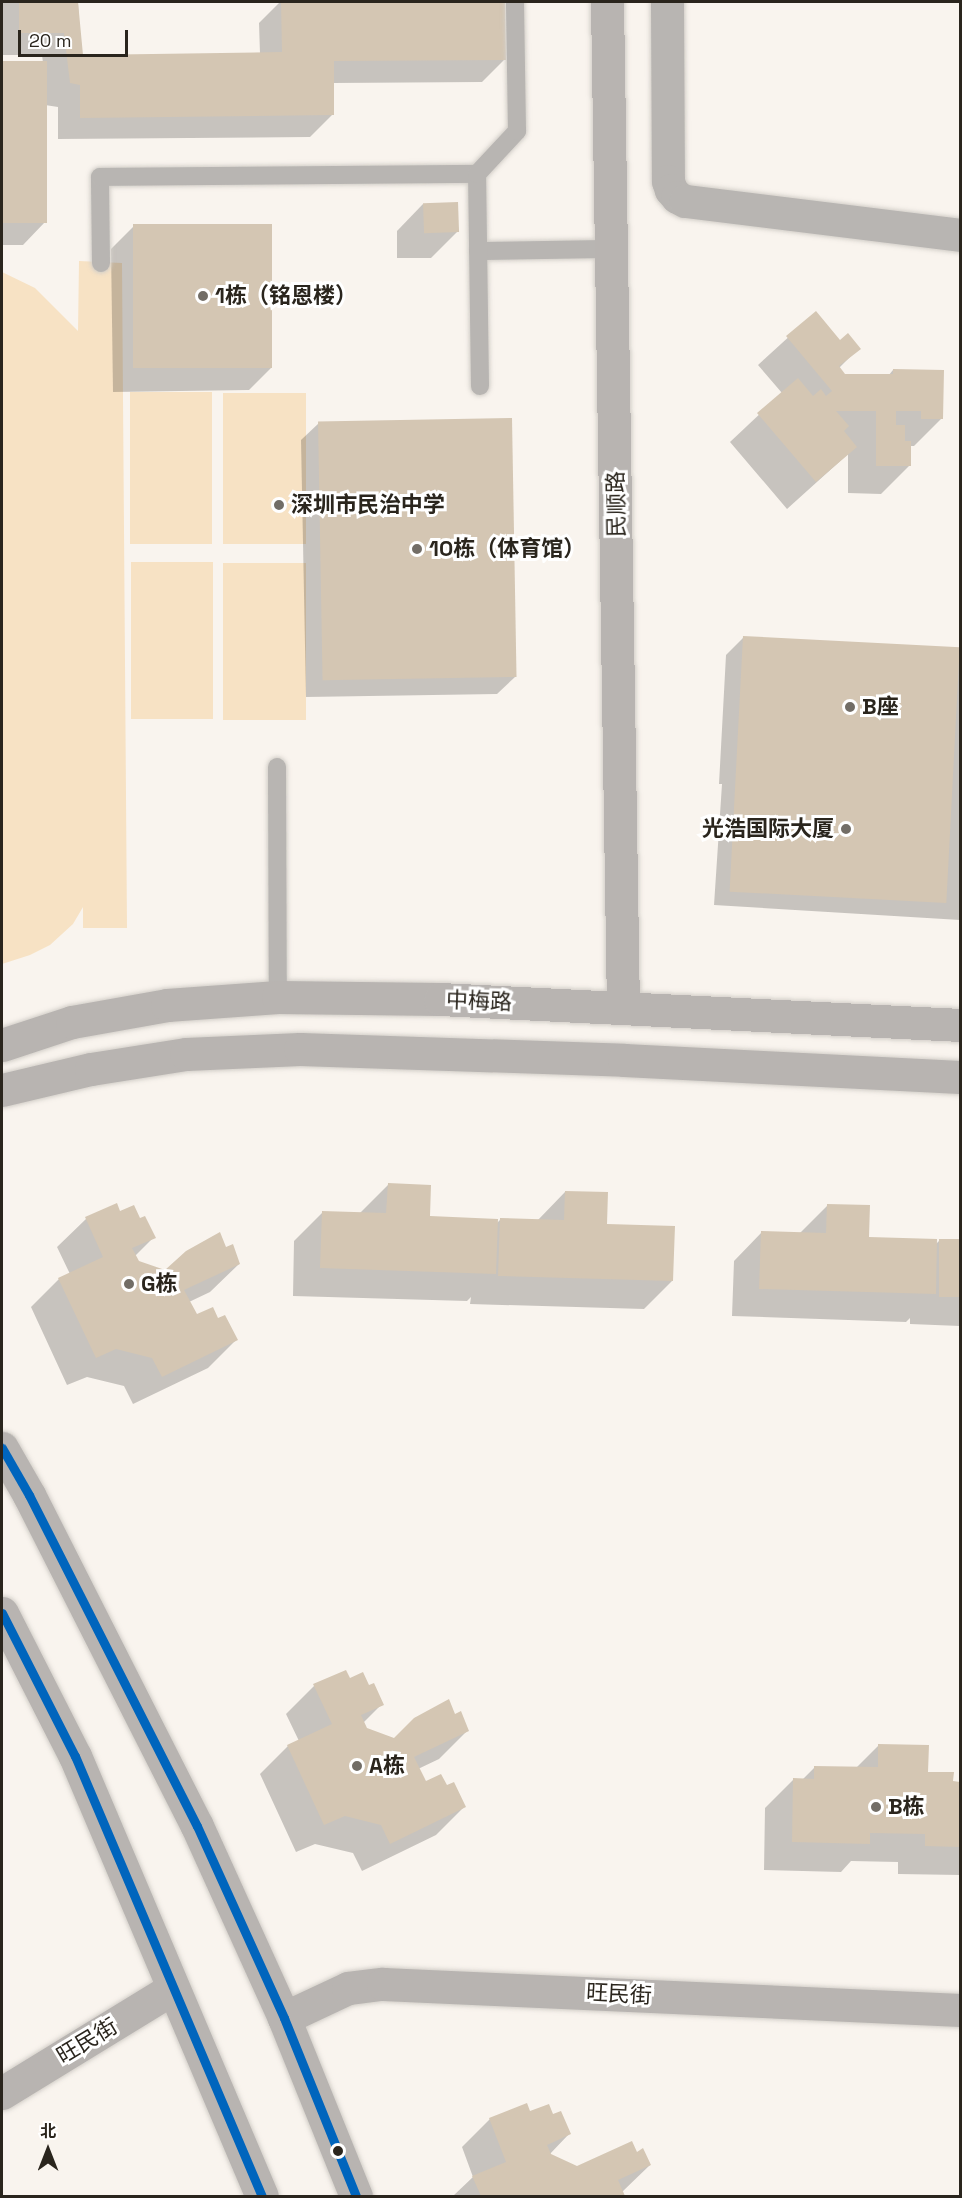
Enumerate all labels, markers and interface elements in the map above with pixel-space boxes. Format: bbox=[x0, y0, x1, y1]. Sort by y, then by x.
scale bar bbox=[21, 18, 130, 56]
text: 20 m bbox=[29, 29, 72, 52]
place label: 1栋（铭恩楼） bbox=[215, 283, 357, 309]
marker: 1栋（铭恩楼） bbox=[196, 289, 210, 303]
street label: 民顺路 bbox=[602, 471, 630, 537]
place label: 深圳市民治中学 bbox=[291, 492, 445, 518]
marker: 深圳市民治中学 bbox=[272, 498, 286, 512]
place label: 10栋（体育馆） bbox=[429, 536, 585, 562]
marker: 10栋（体育馆） bbox=[410, 542, 424, 556]
place label: B座 bbox=[862, 694, 899, 720]
marker: B座 bbox=[843, 700, 857, 714]
place label: 光浩国际大厦 bbox=[702, 816, 834, 842]
marker: 光浩国际大厦 bbox=[839, 822, 853, 836]
street label: 中梅路 bbox=[446, 987, 512, 1015]
place label: G栋 bbox=[141, 1271, 178, 1297]
marker: G栋 bbox=[122, 1277, 136, 1291]
place label: A栋 bbox=[369, 1753, 405, 1779]
marker: A栋 bbox=[350, 1759, 364, 1773]
place label: B栋 bbox=[888, 1794, 925, 1820]
marker: B栋 bbox=[869, 1800, 883, 1814]
street label: 旺民街 bbox=[585, 1979, 653, 2009]
street label: 旺民街 bbox=[52, 2013, 122, 2069]
north arrow bbox=[18, 2120, 78, 2180]
text: 北 bbox=[40, 2121, 56, 2142]
unlabelled marker bbox=[332, 2145, 344, 2157]

